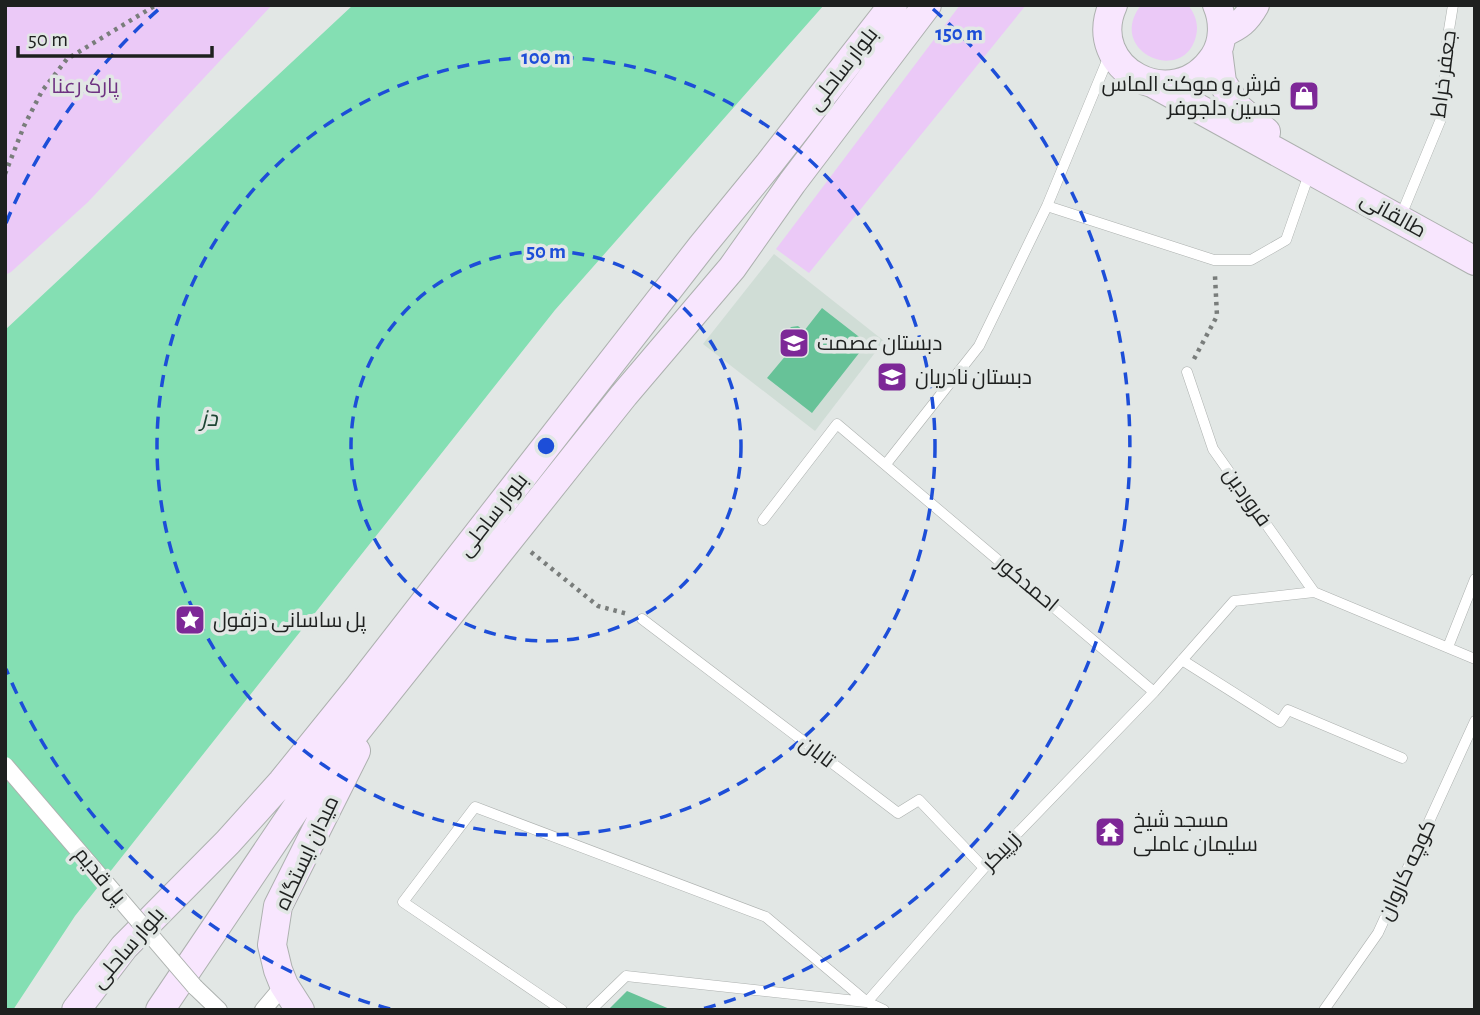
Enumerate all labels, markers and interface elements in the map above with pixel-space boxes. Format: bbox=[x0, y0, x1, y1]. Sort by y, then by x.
scale bar bbox=[18, 14, 212, 58]
text: 150 m bbox=[935, 23, 983, 44]
street label: بلوار ساحلی bbox=[804, 24, 883, 116]
text: 50 m bbox=[28, 29, 68, 50]
street label: جعفر خراط bbox=[1428, 29, 1461, 119]
text: 100 m bbox=[521, 47, 571, 68]
place label: فرش و موکت الماس حسین دلجوفر bbox=[1102, 74, 1281, 121]
park label: پارک رعنا bbox=[51, 76, 119, 100]
shop icon: فرش و موکت الماس حسین دلجوفر bbox=[1287, 79, 1321, 113]
street label: طالقانی bbox=[1356, 189, 1429, 243]
text: 50 m bbox=[526, 241, 566, 262]
school or university icon: دبستان عصمت bbox=[777, 326, 811, 360]
place label: دبستان عصمت bbox=[817, 333, 942, 356]
school or university icon: دبستان نادریان bbox=[875, 360, 909, 394]
place label: دبستان نادریان bbox=[915, 367, 1032, 390]
water label: دز bbox=[197, 408, 218, 432]
centre of rings bbox=[534, 434, 558, 458]
street label: فروردین bbox=[1218, 464, 1275, 531]
street label: بلوار ساحلی bbox=[454, 470, 533, 562]
street label: احمدکور bbox=[991, 552, 1062, 616]
place icon: پل ساسانی دزفول bbox=[173, 603, 207, 637]
place label: پل ساسانی دزفول bbox=[213, 610, 366, 634]
street label: تابان bbox=[794, 732, 839, 774]
street label: میدان ایستگاه bbox=[272, 793, 344, 914]
place label: مسجد شیخ سلیمان عاملی bbox=[1133, 810, 1258, 857]
temple icon: مسجد شیخ سلیمان عاملی bbox=[1093, 815, 1127, 849]
street label: کوچه کاروان bbox=[1375, 816, 1442, 925]
street label: زرپیکر bbox=[977, 828, 1026, 877]
street label: پل قدیم bbox=[68, 844, 130, 911]
street label: بلوار ساحلی bbox=[88, 904, 170, 994]

